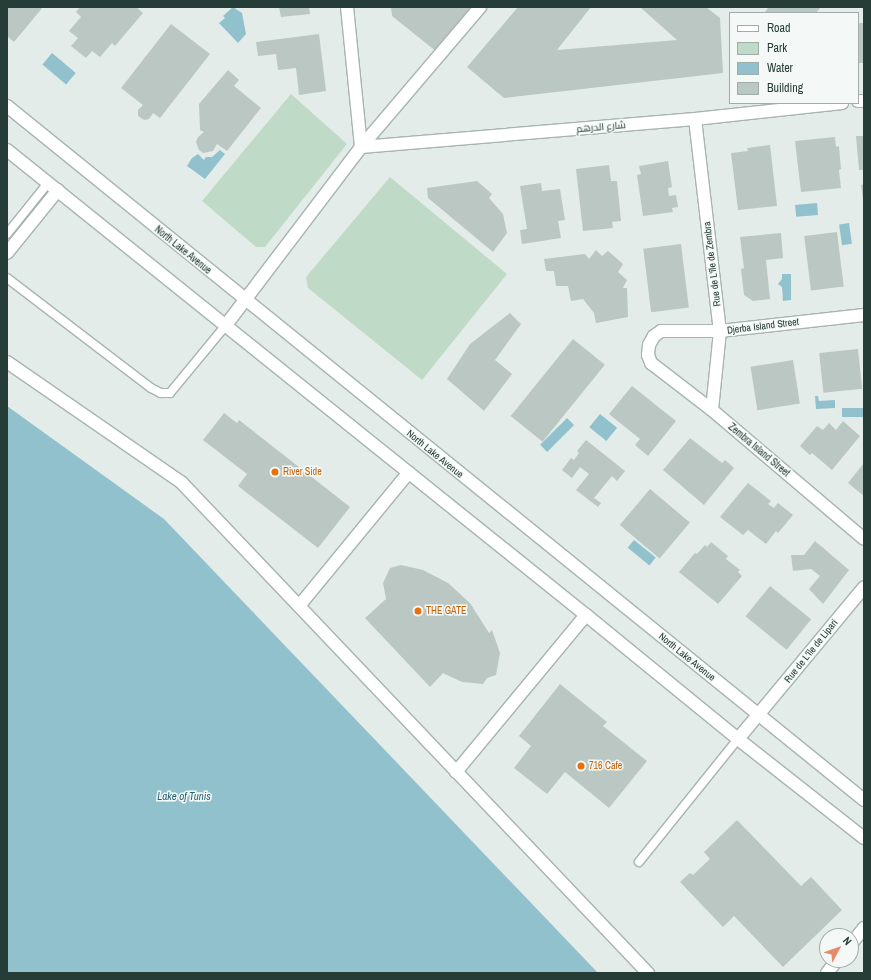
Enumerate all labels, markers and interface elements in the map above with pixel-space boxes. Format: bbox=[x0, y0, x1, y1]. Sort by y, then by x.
legend bbox=[729, 12, 859, 104]
text: Road bbox=[767, 20, 791, 36]
text: Park bbox=[767, 40, 787, 56]
text: Water bbox=[767, 60, 793, 76]
text: Building bbox=[767, 80, 803, 96]
street label: شارع الدرهم bbox=[576, 119, 626, 135]
street label: Rue de L'île de Zembra bbox=[701, 221, 723, 307]
street label: North Lake Avenue bbox=[152, 223, 214, 277]
street label: Djerba Island Street bbox=[726, 316, 800, 336]
street label: Zembra Island Street bbox=[726, 421, 792, 479]
street label: North Lake Avenue bbox=[404, 427, 466, 481]
place label: River Side bbox=[283, 466, 322, 478]
marker: River Side bbox=[270, 467, 280, 477]
place label: THE GATE bbox=[426, 605, 466, 617]
marker: THE GATE bbox=[413, 606, 423, 616]
street label: Rue de L'île de Lipari bbox=[782, 617, 840, 685]
street label: North Lake Avenue bbox=[656, 630, 718, 684]
place label: 716 Cafe bbox=[589, 760, 622, 772]
marker: 716 Cafe bbox=[576, 761, 586, 771]
water label: Lake of Tunis bbox=[157, 789, 211, 803]
north arrow bbox=[819, 928, 859, 968]
text: N bbox=[840, 934, 855, 948]

